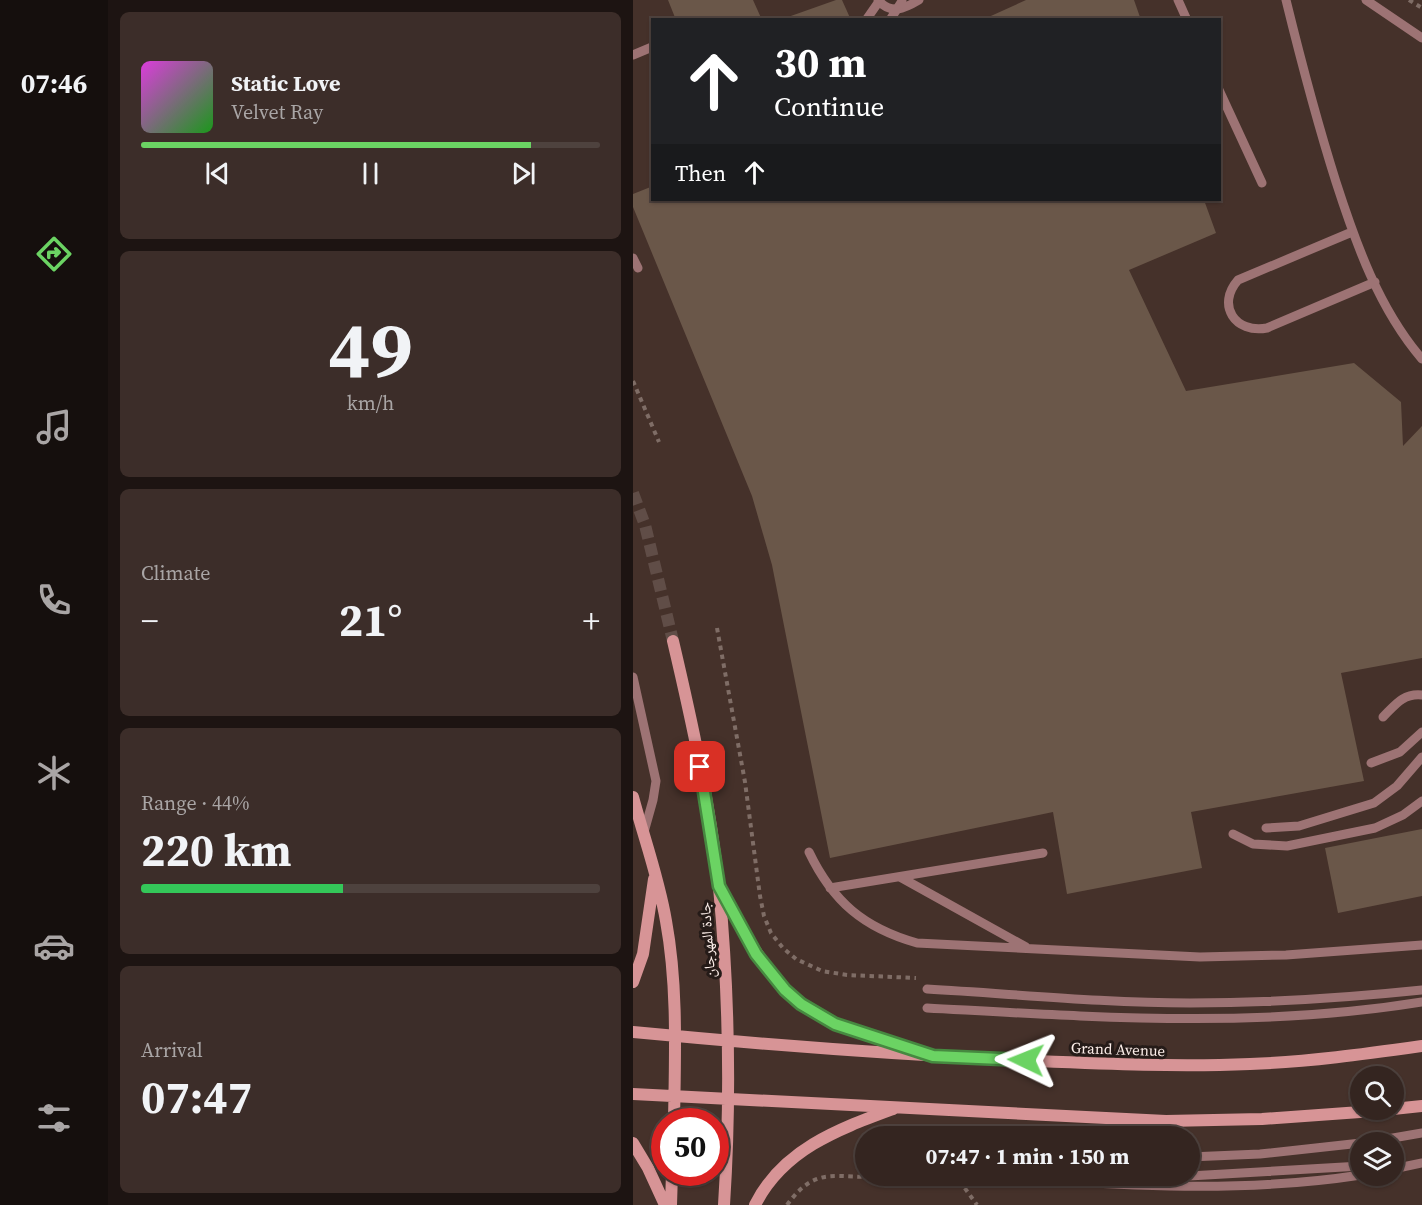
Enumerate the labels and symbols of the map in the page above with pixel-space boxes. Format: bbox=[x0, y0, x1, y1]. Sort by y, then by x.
pin bbox=[674, 741, 725, 792]
street label: جادة المهرجان bbox=[694, 901, 720, 979]
position arrow bbox=[994, 1028, 1058, 1092]
street label: Grand Avenue bbox=[1071, 1037, 1166, 1061]
speed limit sign: 50 bbox=[651, 1108, 729, 1186]

